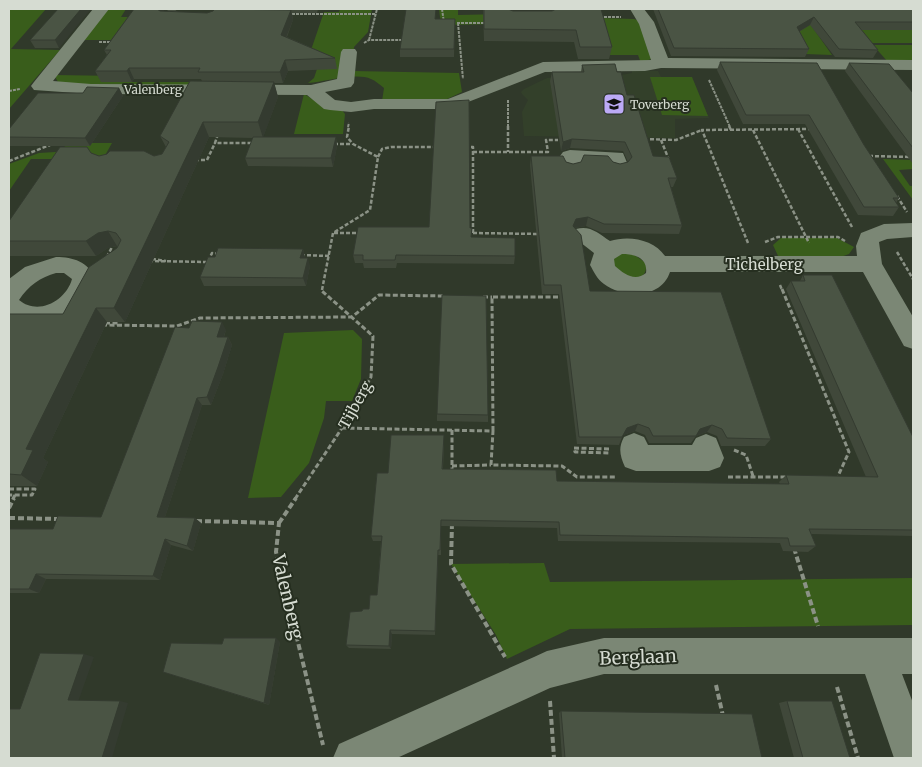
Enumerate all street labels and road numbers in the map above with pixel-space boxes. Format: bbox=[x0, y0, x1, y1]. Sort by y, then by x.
street label: Valenberg bbox=[123, 82, 183, 97]
street label: Tichelberg bbox=[725, 255, 803, 274]
street label: Tijberg bbox=[334, 378, 376, 432]
street label: Valenberg bbox=[267, 551, 309, 642]
street label: Berglaan bbox=[599, 644, 677, 670]

